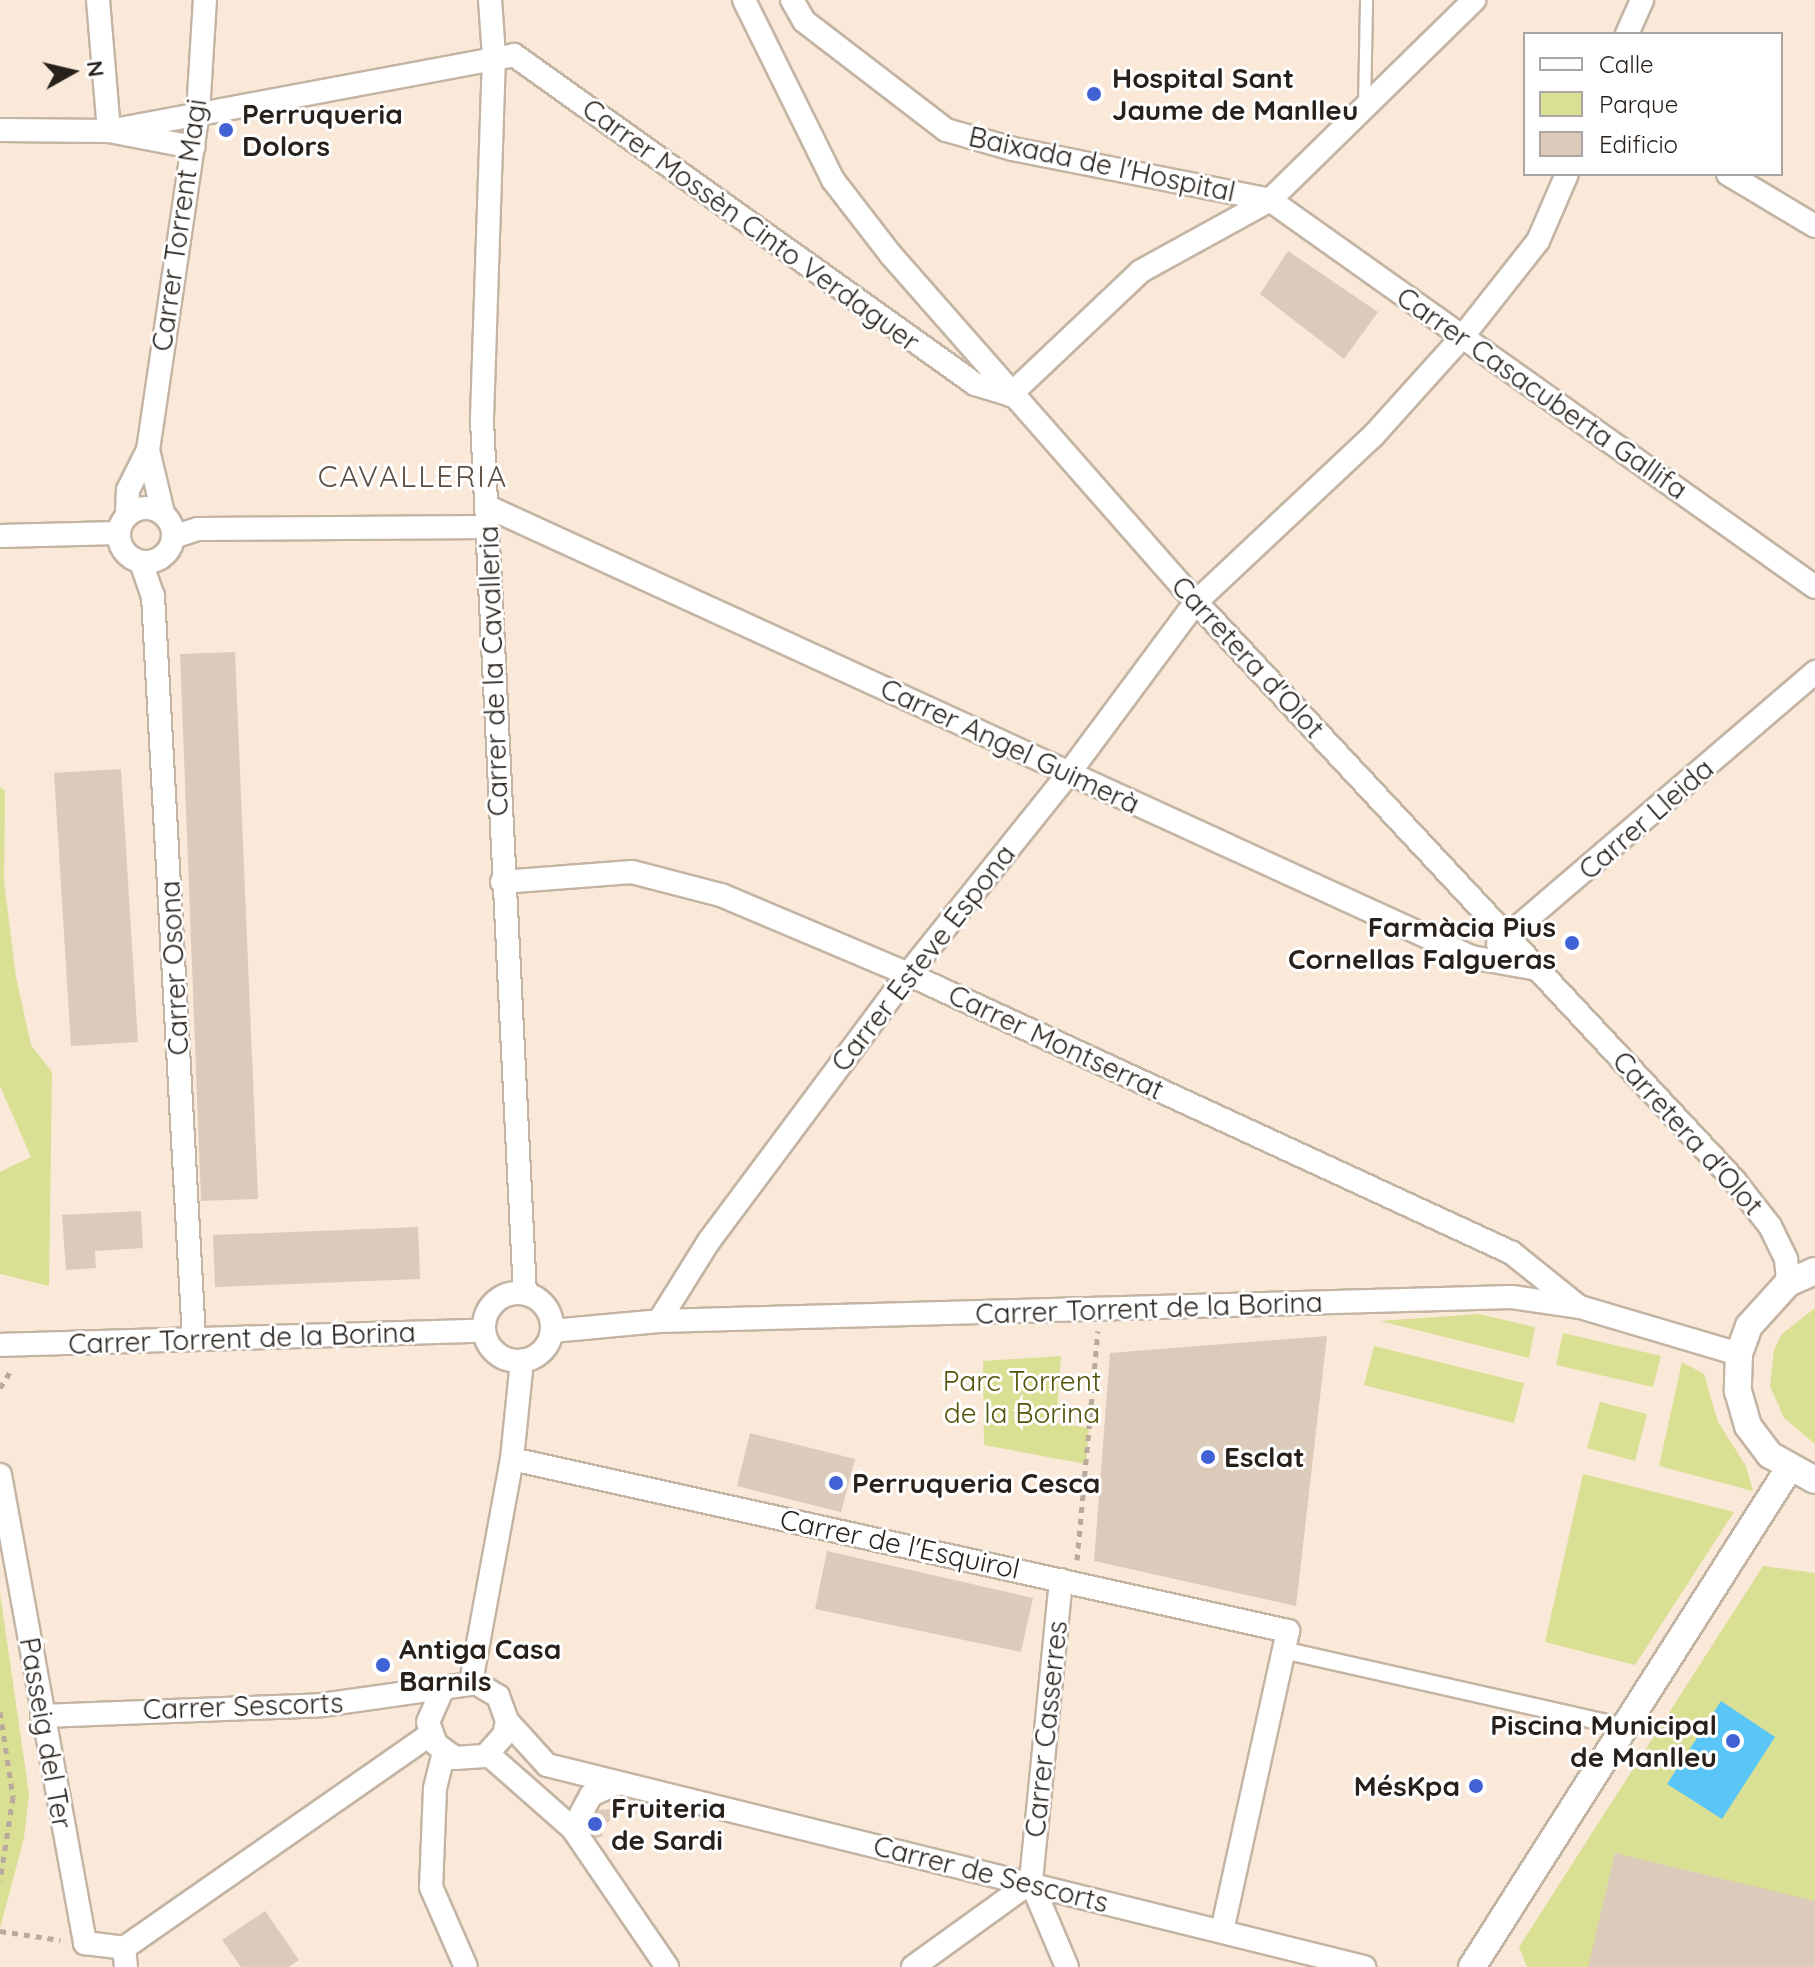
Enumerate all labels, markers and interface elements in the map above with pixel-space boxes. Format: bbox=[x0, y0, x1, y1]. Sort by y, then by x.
north arrow bbox=[32, 32, 112, 112]
legend bbox=[1523, 32, 1783, 176]
text: Calle bbox=[1599, 49, 1654, 79]
text: N bbox=[81, 59, 111, 79]
place label: Hospital Sant Jaume de Manlleu bbox=[1112, 61, 1358, 127]
marker: Hospital Sant Jaume de Manlleu bbox=[1083, 83, 1105, 105]
text: Parque bbox=[1599, 89, 1678, 119]
street label: Carrer Mossèn Cinto Verdaguer bbox=[576, 91, 926, 359]
street label: Carrer Torrent Magi bbox=[145, 97, 213, 353]
place label: Perruqueria Dolors bbox=[242, 97, 403, 163]
street label: Baixada de l'Hospital bbox=[966, 119, 1238, 209]
marker: Perruqueria Dolors bbox=[217, 121, 235, 139]
text: Edificio bbox=[1599, 129, 1678, 159]
street label: Carrer Casacuberta Gallifa bbox=[1390, 280, 1694, 506]
district label: CAVALLERIA bbox=[318, 458, 508, 494]
street label: Carrer de la Cavalleria bbox=[471, 525, 515, 817]
street label: Carretera d'Olot bbox=[1165, 569, 1331, 745]
street label: Carrer Angel Guimerà bbox=[875, 671, 1145, 821]
street label: Carrer Lleida bbox=[1572, 751, 1720, 887]
street label: Carrer Esteve Espona bbox=[824, 838, 1022, 1078]
street label: Carrer Osona bbox=[153, 880, 195, 1056]
place label: Farmàcia Pius Cornellas Falgueras bbox=[1288, 910, 1556, 976]
marker: Farmàcia Pius Cornellas Falgueras bbox=[1563, 934, 1581, 952]
street label: Carrer Montserrat bbox=[943, 977, 1169, 1107]
street label: Carretera d'Olot bbox=[1606, 1044, 1770, 1222]
street label: Carrer Torrent de la Borina bbox=[975, 1285, 1323, 1331]
street label: Carrer Torrent de la Borina bbox=[68, 1315, 416, 1361]
park label: Parc Torrent de la Borina bbox=[943, 1364, 1101, 1430]
place label: Esclat bbox=[1224, 1440, 1305, 1474]
marker: Esclat bbox=[1199, 1448, 1217, 1466]
place label: Perruqueria Cesca bbox=[852, 1466, 1100, 1500]
marker: Perruqueria Cesca bbox=[827, 1474, 845, 1492]
street label: Carrer de l'Esquirol bbox=[777, 1502, 1023, 1586]
street label: Carrer Casserres bbox=[1018, 1619, 1074, 1839]
place label: Antiga Casa Barnils bbox=[399, 1632, 561, 1698]
street label: Passeig del Ter bbox=[13, 1635, 79, 1831]
marker: Antiga Casa Barnils bbox=[374, 1656, 392, 1674]
street label: Carrer Sescorts bbox=[142, 1686, 344, 1726]
place label: Piscina Municipal de Manlleu bbox=[1490, 1708, 1717, 1774]
marker: Piscina Municipal de Manlleu bbox=[1724, 1732, 1742, 1750]
place label: MésKpa bbox=[1354, 1769, 1460, 1803]
marker: MésKpa bbox=[1467, 1777, 1485, 1795]
place label: Fruiteria de Sardi bbox=[611, 1791, 726, 1857]
marker: Fruiteria de Sardi bbox=[586, 1815, 604, 1833]
street label: Carrer de Sescorts bbox=[870, 1829, 1112, 1919]

